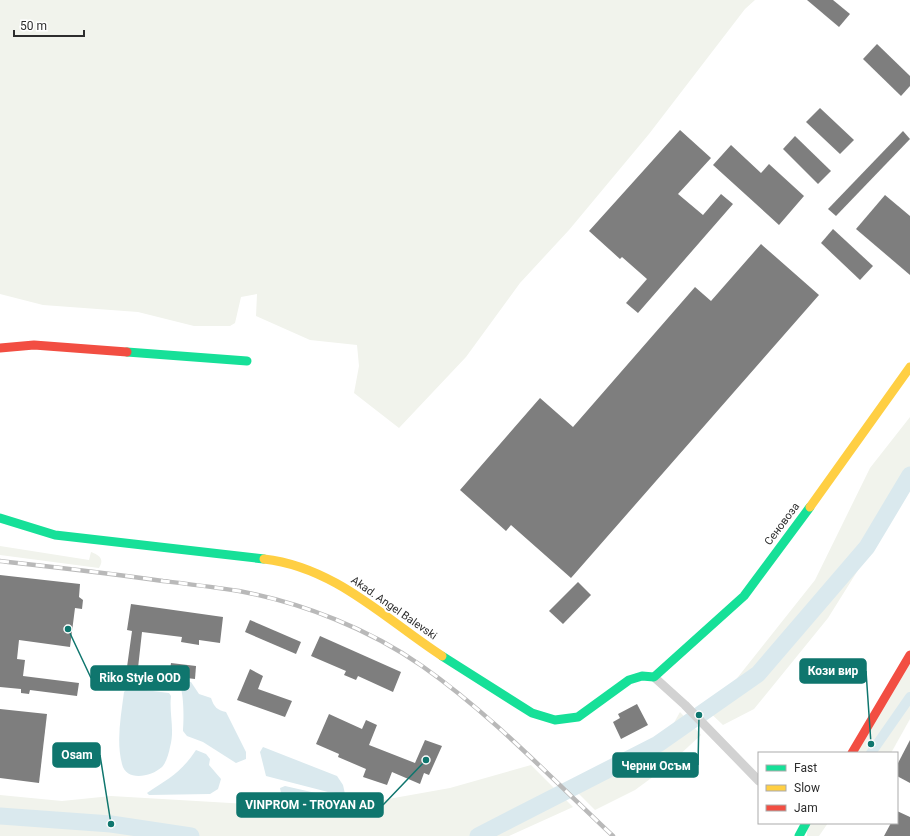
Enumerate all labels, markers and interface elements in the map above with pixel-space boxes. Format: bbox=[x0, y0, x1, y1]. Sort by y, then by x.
scale bar bbox=[14, 12, 84, 38]
text: 50 m bbox=[20, 19, 47, 33]
street label: Сеновоза bbox=[762, 500, 802, 548]
street label: Akad. Angel Balevski bbox=[349, 573, 439, 643]
callout: Кози вир bbox=[800, 659, 866, 683]
text: Кози вир bbox=[808, 664, 859, 678]
callout: Riko Style OOD bbox=[91, 666, 189, 690]
text: Riko Style OOD bbox=[99, 671, 181, 685]
callout: Osam bbox=[53, 743, 100, 767]
text: Osam bbox=[61, 748, 93, 762]
legend bbox=[758, 752, 898, 824]
callout: Черни Осъм bbox=[613, 753, 698, 777]
text: Черни Осъм bbox=[621, 759, 691, 773]
text: Fast bbox=[794, 761, 817, 775]
text: Slow bbox=[794, 781, 820, 795]
callout: VINPROM - TROYAN AD bbox=[237, 793, 383, 817]
text: VINPROM - TROYAN AD bbox=[245, 798, 375, 812]
text: Jam bbox=[794, 801, 818, 815]

